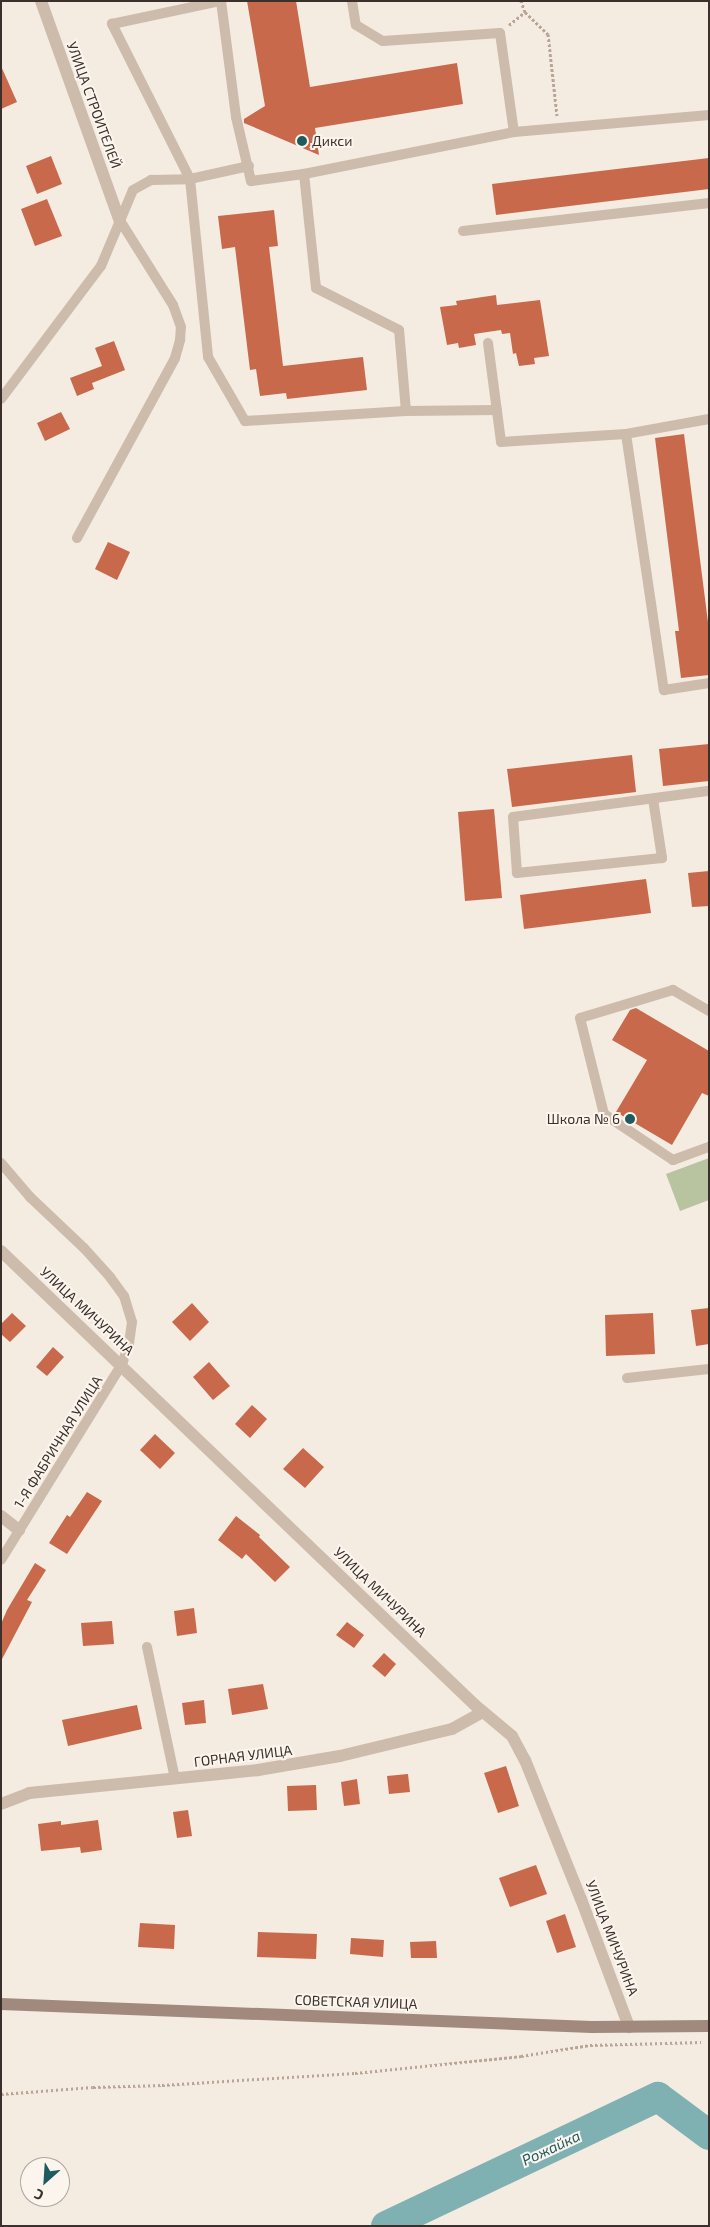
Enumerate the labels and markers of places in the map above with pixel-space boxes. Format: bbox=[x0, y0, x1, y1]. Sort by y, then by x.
place label: Дикси bbox=[312, 133, 352, 149]
marker: Дикси bbox=[296, 135, 308, 147]
place label: Школа № 6 bbox=[547, 1111, 620, 1127]
marker: Школа № 6 bbox=[624, 1113, 636, 1125]

